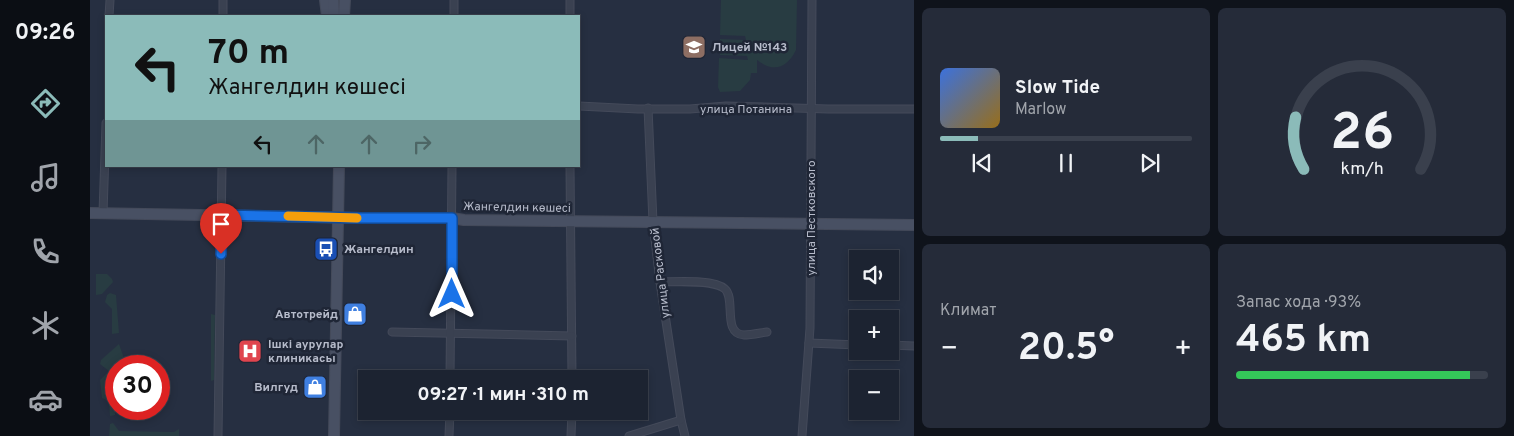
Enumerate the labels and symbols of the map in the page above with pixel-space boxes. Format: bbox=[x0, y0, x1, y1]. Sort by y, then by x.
school or university icon: Лицей №143 bbox=[681, 34, 707, 60]
place label: Лицей №143 bbox=[712, 40, 787, 56]
street label: улица Потанина bbox=[700, 102, 792, 118]
street label: улица Пестковского bbox=[804, 160, 820, 276]
street label: Жангелдин көшесі bbox=[463, 199, 571, 217]
pin bbox=[200, 203, 242, 254]
street label: улица Расковой bbox=[647, 227, 674, 319]
bus stop icon: Жангелдин bbox=[313, 236, 339, 262]
place label: Жангелдин bbox=[344, 242, 414, 258]
position arrow bbox=[425, 267, 477, 319]
shop icon: Автотрейд bbox=[342, 301, 368, 327]
place label: Автотрейд bbox=[275, 307, 338, 323]
place label: Ішкі аурулар клиникасы bbox=[268, 337, 343, 367]
hospital icon: Ішкі аурулар клиникасы bbox=[237, 338, 263, 364]
speed limit sign: 30 bbox=[105, 355, 170, 420]
shop icon: Вилгуд bbox=[302, 374, 328, 400]
place label: Вилгуд bbox=[254, 380, 298, 396]

